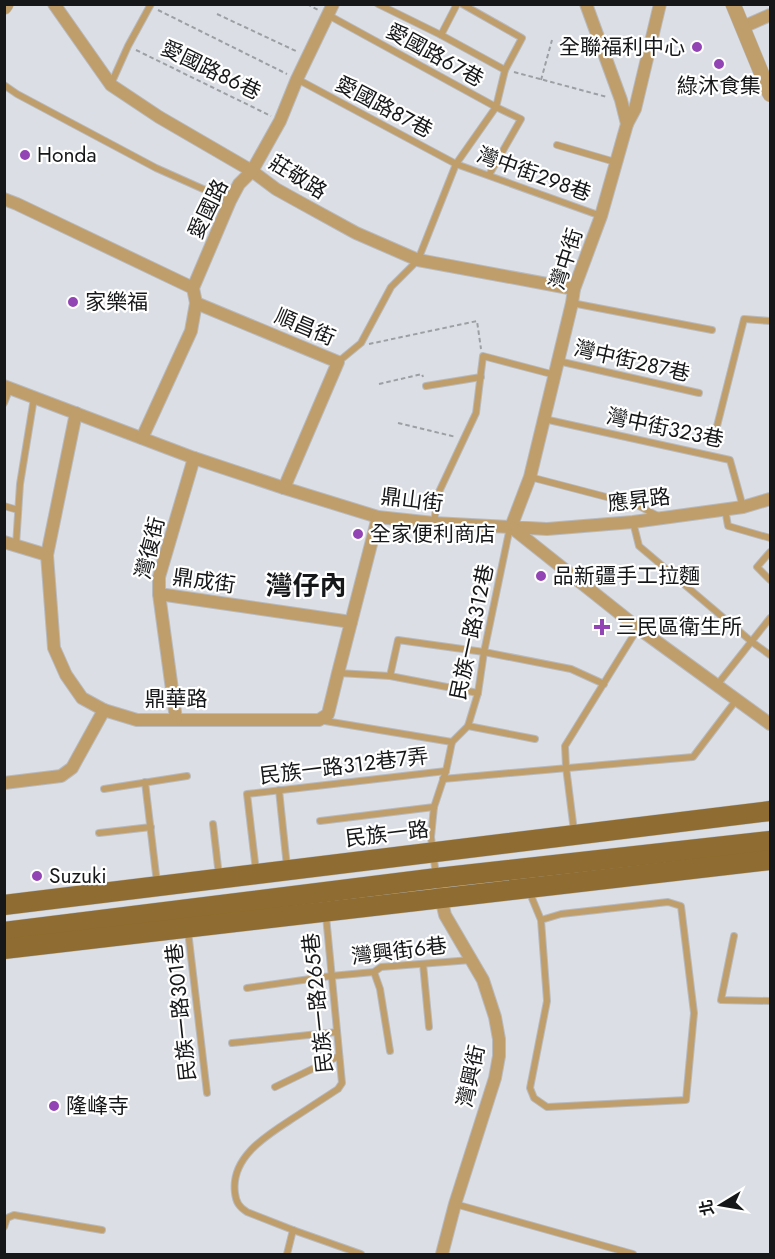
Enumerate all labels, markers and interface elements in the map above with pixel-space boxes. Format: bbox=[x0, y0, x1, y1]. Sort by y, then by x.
street label: 愛國路67巷 bbox=[381, 16, 489, 94]
place label: 全聯福利中心 bbox=[559, 32, 685, 62]
street label: 愛國路86巷 bbox=[156, 33, 266, 107]
marker: 全聯福利中心 bbox=[690, 40, 704, 54]
marker: 綠沐食集 bbox=[712, 57, 726, 71]
street label: 愛國路87巷 bbox=[330, 69, 438, 145]
place label: 綠沐食集 bbox=[677, 71, 761, 101]
street label: 灣中街298巷 bbox=[473, 139, 595, 209]
place label: Honda bbox=[37, 140, 97, 170]
marker: Honda bbox=[18, 148, 32, 162]
street label: 莊敬路 bbox=[263, 148, 333, 206]
street label: 愛國路 bbox=[181, 174, 235, 244]
street label: 灣中街 bbox=[542, 224, 590, 294]
place label: 家樂福 bbox=[85, 287, 148, 317]
marker: 家樂福 bbox=[66, 295, 80, 309]
street label: 順昌街 bbox=[270, 301, 340, 353]
street label: 灣中街287巷 bbox=[571, 333, 693, 389]
street label: 灣中街323巷 bbox=[604, 401, 726, 455]
street label: 鼎山街 bbox=[379, 481, 445, 519]
street label: 應昇路 bbox=[606, 481, 672, 519]
street label: 灣復街 bbox=[128, 514, 172, 582]
place label: 全家便利商店 bbox=[370, 519, 496, 549]
marker: 全家便利商店 bbox=[351, 527, 365, 541]
street label: 民族一路312巷 bbox=[443, 561, 501, 703]
place label: 品新疆手工拉麵 bbox=[553, 561, 700, 591]
street label: 鼎成街 bbox=[171, 562, 237, 600]
district label: 灣仔內 bbox=[266, 566, 347, 605]
marker: 品新疆手工拉麵 bbox=[534, 569, 548, 583]
place label: 三民區衛生所 bbox=[616, 612, 742, 642]
marker: 三民區衛生所 bbox=[593, 618, 611, 636]
street label: 鼎華路 bbox=[145, 684, 208, 714]
street label: 民族一路312巷7弄 bbox=[258, 741, 430, 791]
street label: 民族一路 bbox=[343, 814, 431, 854]
place label: Suzuki bbox=[49, 861, 107, 891]
marker: Suzuki bbox=[30, 869, 44, 883]
street label: 灣興街6巷 bbox=[349, 930, 449, 972]
street label: 民族一路265巷 bbox=[296, 931, 340, 1075]
street label: 民族一路301巷 bbox=[159, 942, 203, 1082]
street label: 灣興街 bbox=[450, 1042, 492, 1110]
place label: 隆峰寺 bbox=[66, 1091, 129, 1121]
marker: 隆峰寺 bbox=[47, 1099, 61, 1113]
north arrow bbox=[691, 1175, 751, 1235]
text: 北 bbox=[694, 1198, 720, 1218]

